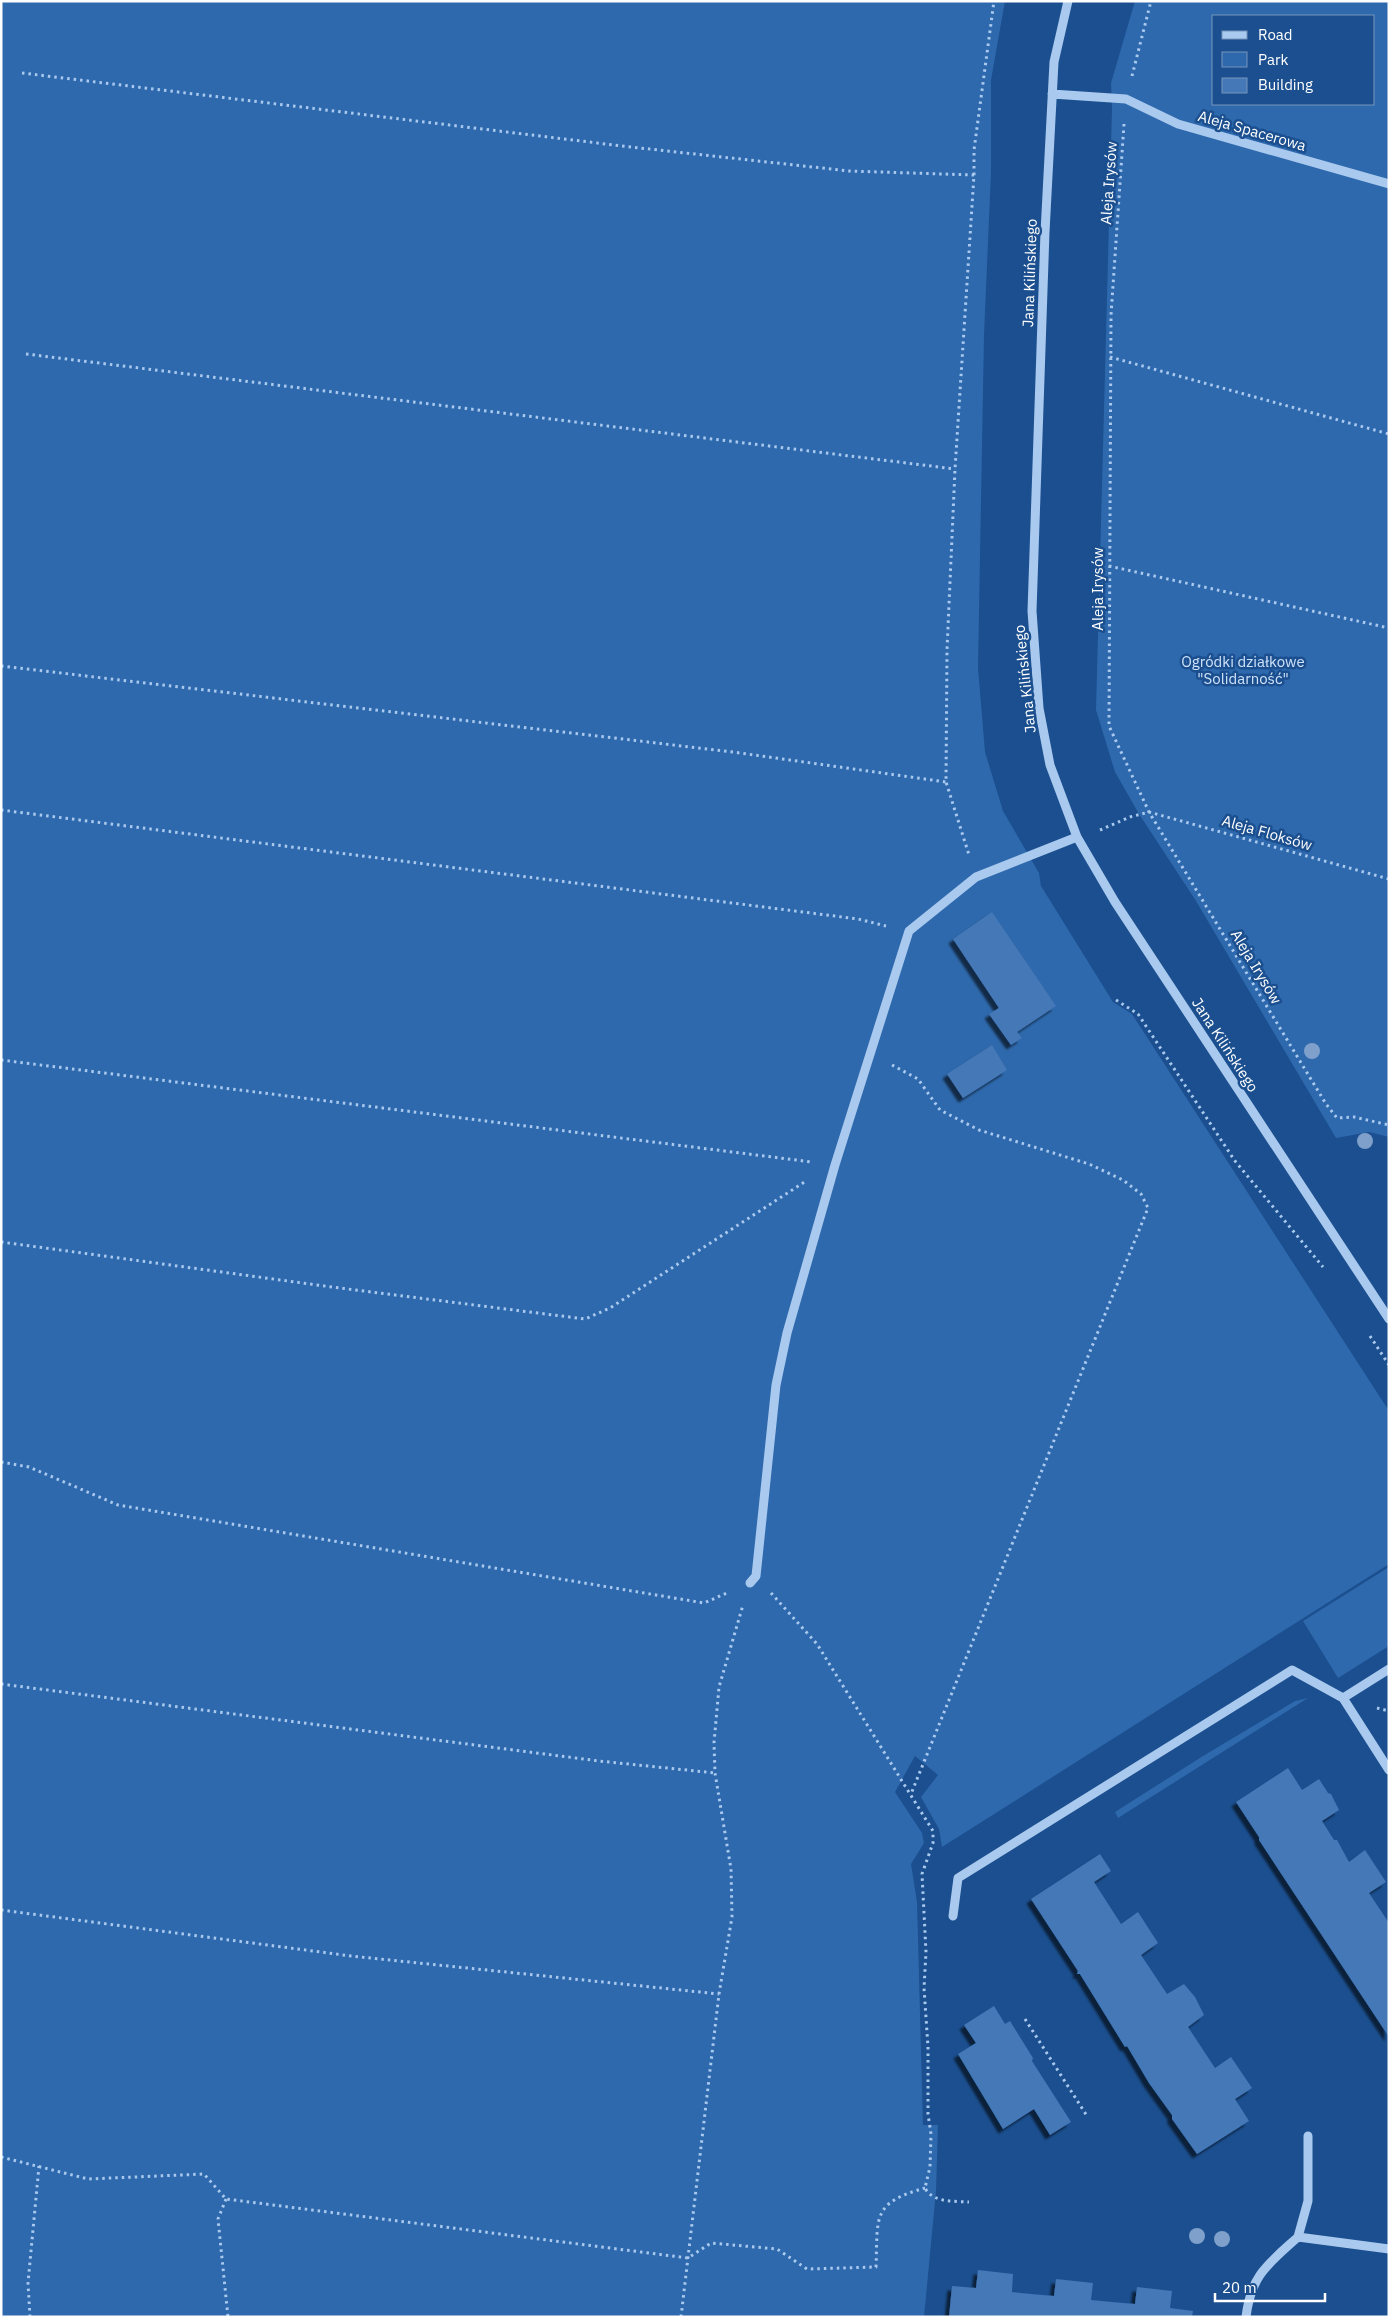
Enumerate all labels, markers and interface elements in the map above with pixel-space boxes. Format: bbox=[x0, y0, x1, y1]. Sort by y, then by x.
legend bbox=[1212, 15, 1375, 105]
text: Road bbox=[1258, 25, 1293, 44]
text: Park bbox=[1258, 50, 1288, 69]
text: Building bbox=[1258, 75, 1313, 94]
street label: Aleja Spacerowa bbox=[1196, 106, 1308, 155]
street label: Aleja Irysów bbox=[1096, 140, 1121, 225]
street label: Jana Kilińskiego bbox=[1018, 218, 1041, 328]
street label: Aleja Irysów bbox=[1088, 547, 1107, 631]
street label: Jana Kilińskiego bbox=[1009, 624, 1040, 734]
park label: Ogródki działkowe "Solidarność" bbox=[1181, 652, 1305, 688]
street label: Aleja Floksów bbox=[1220, 811, 1315, 855]
street label: Aleja Irysów bbox=[1227, 926, 1286, 1008]
street label: Jana Kilińskiego bbox=[1188, 994, 1263, 1096]
scale bar bbox=[1215, 2270, 1325, 2302]
text: 20 m bbox=[1222, 2278, 1257, 2297]

